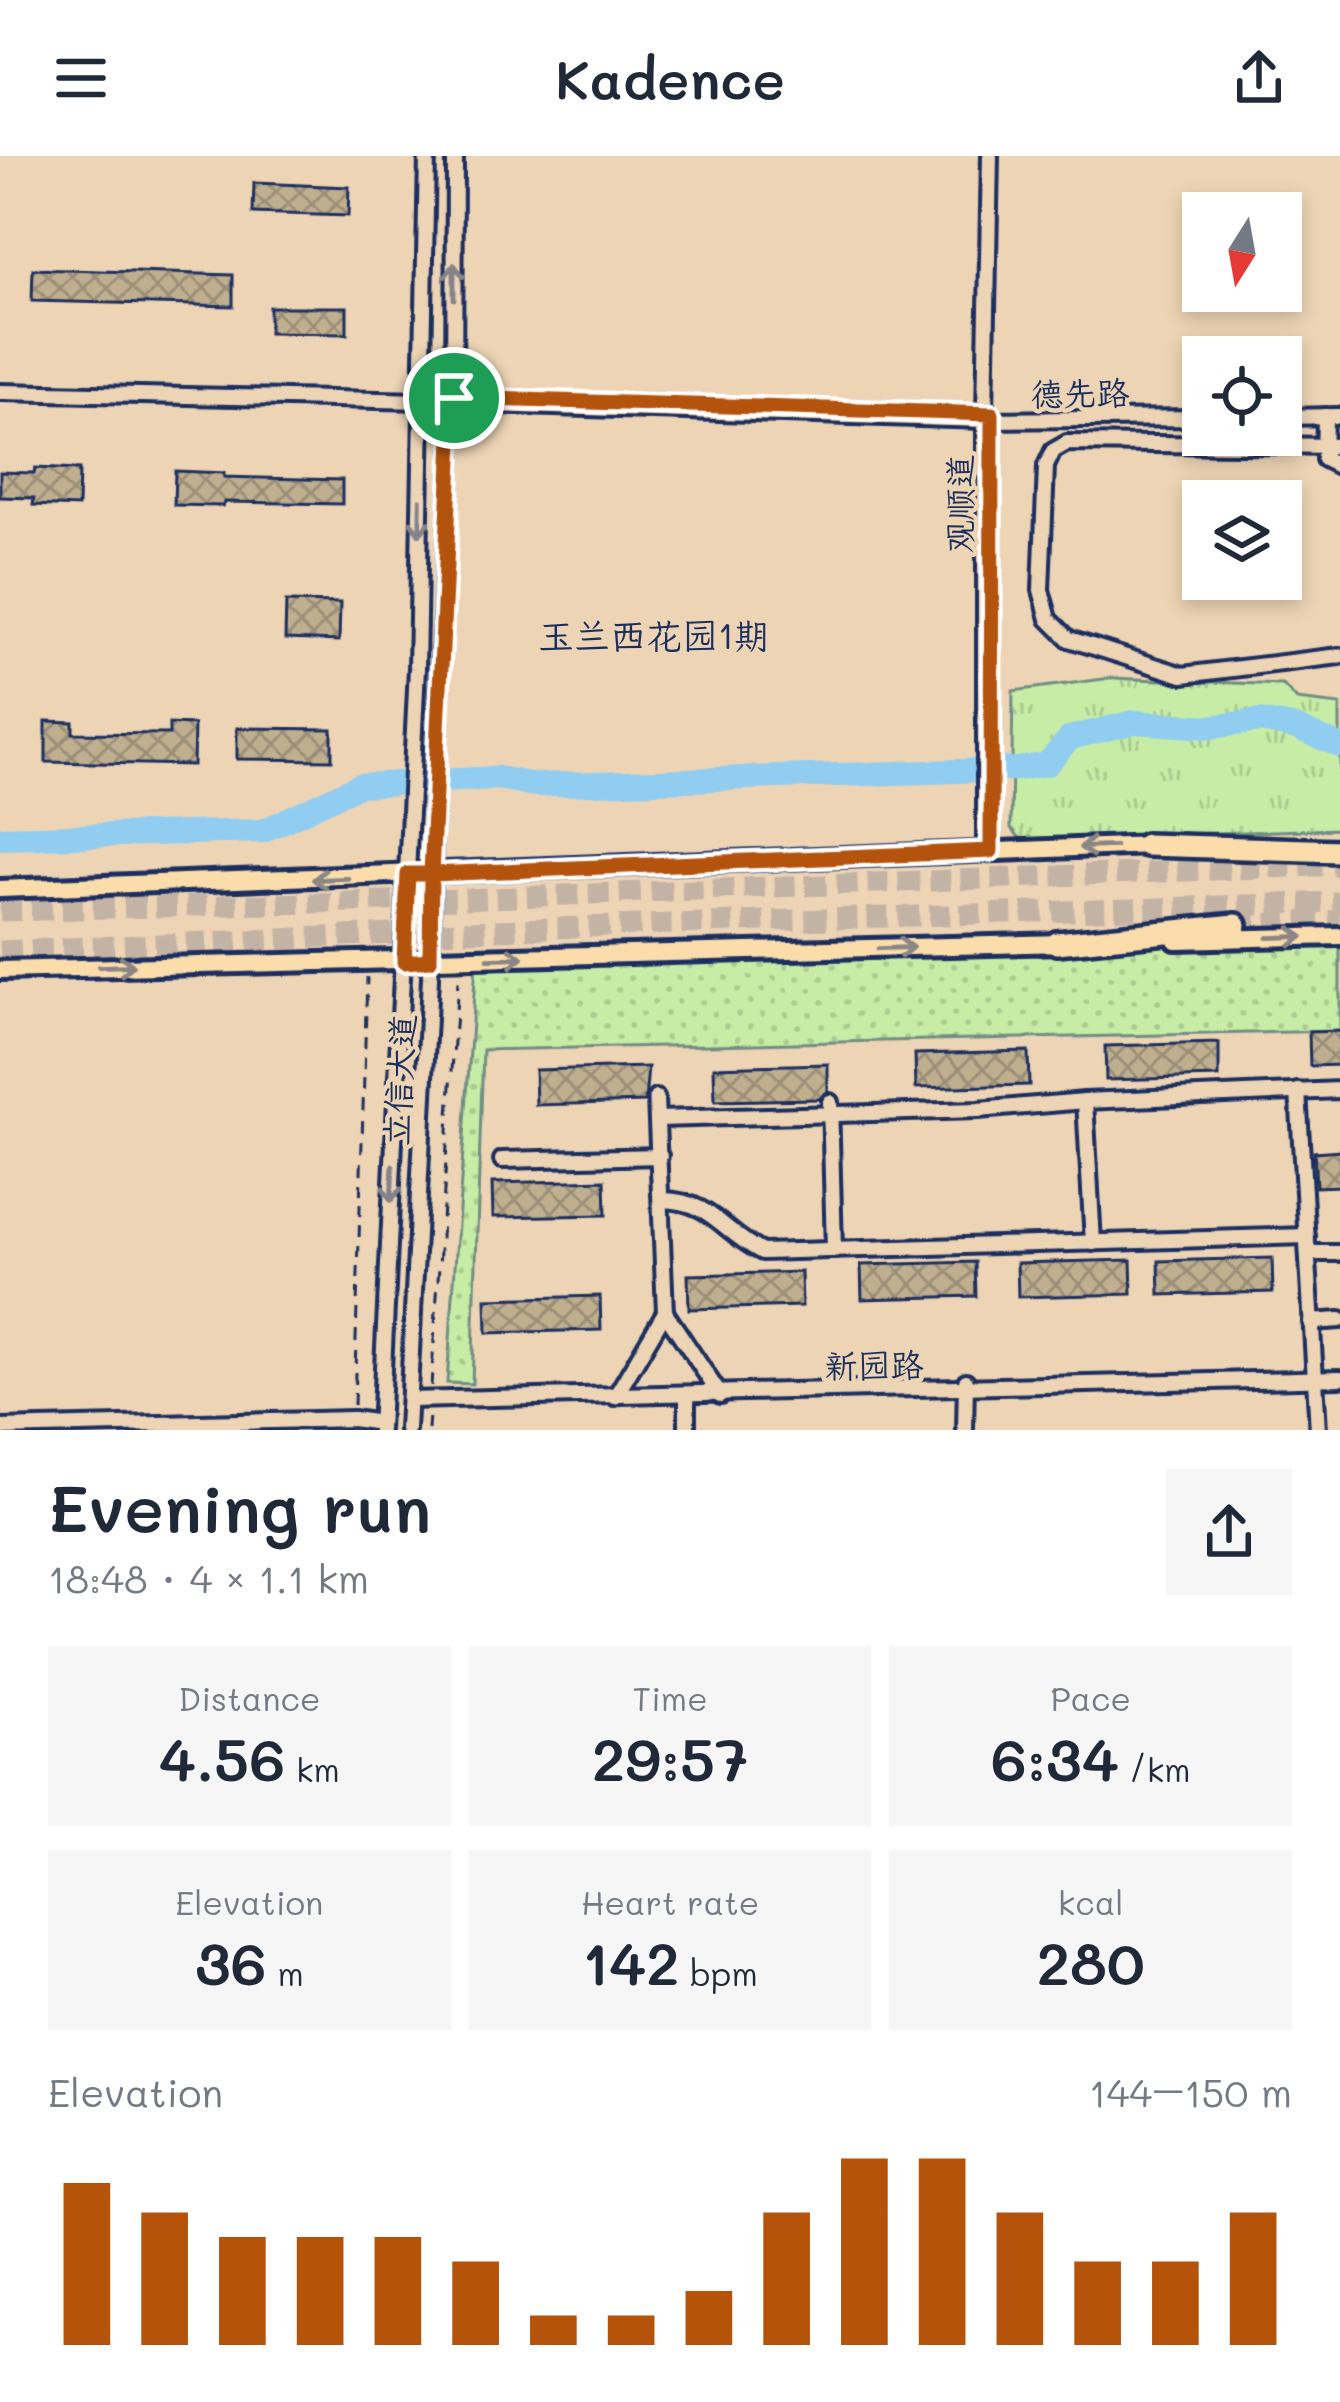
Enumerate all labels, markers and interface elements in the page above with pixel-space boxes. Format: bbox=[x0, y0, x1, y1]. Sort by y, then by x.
text: Kadence bbox=[555, 43, 785, 114]
icon: menu bbox=[48, 45, 114, 111]
icon: share bbox=[1226, 45, 1292, 111]
north arrow bbox=[1182, 192, 1302, 312]
map controls bbox=[1182, 192, 1302, 600]
one-way arrow bbox=[443, 262, 465, 301]
button: locate bbox=[1182, 336, 1302, 456]
pin bbox=[403, 347, 505, 449]
icon: arrive bbox=[421, 365, 487, 431]
street label: 德先路 bbox=[1030, 370, 1130, 414]
street label: 观顺道 bbox=[937, 455, 980, 554]
button: layers bbox=[1182, 480, 1302, 600]
one-way arrow bbox=[409, 498, 432, 537]
district label: 玉兰西花园1期 bbox=[538, 611, 770, 658]
one-way arrow bbox=[1078, 836, 1117, 859]
one-way arrow bbox=[311, 868, 350, 891]
one-way arrow bbox=[1266, 926, 1305, 949]
one-way arrow bbox=[876, 936, 915, 959]
one-way arrow bbox=[486, 947, 525, 970]
one-way arrow bbox=[97, 954, 136, 977]
street label: 立信大道 bbox=[373, 1013, 423, 1147]
one-way arrow bbox=[380, 1164, 403, 1203]
street label: 新园路 bbox=[824, 1342, 924, 1386]
text: Evening run bbox=[48, 1464, 431, 1550]
button: share bbox=[1166, 1469, 1292, 1595]
text: 18:48 · 4 × 1.1 km bbox=[48, 1552, 369, 1603]
text: Distance bbox=[178, 1676, 320, 1719]
text: Time bbox=[632, 1676, 708, 1719]
text: Pace bbox=[1050, 1676, 1131, 1719]
text: 4.56 bbox=[159, 1719, 285, 1797]
text: 29:57 bbox=[592, 1719, 748, 1797]
text: 6:34 bbox=[991, 1719, 1119, 1797]
text: km bbox=[285, 1747, 340, 1790]
text: /km bbox=[1119, 1747, 1191, 1790]
text: Elevation bbox=[175, 1880, 323, 1923]
text: Heart rate bbox=[581, 1880, 759, 1923]
text: kcal bbox=[1058, 1880, 1124, 1923]
text: 36 bbox=[195, 1923, 267, 2001]
text: 142 bbox=[582, 1923, 679, 2001]
text: 280 bbox=[1036, 1923, 1145, 2001]
text: m bbox=[267, 1951, 304, 1994]
text: bpm bbox=[679, 1951, 758, 1994]
text: Elevation bbox=[48, 2066, 223, 2117]
text: 144–150 m bbox=[1089, 2066, 1292, 2117]

